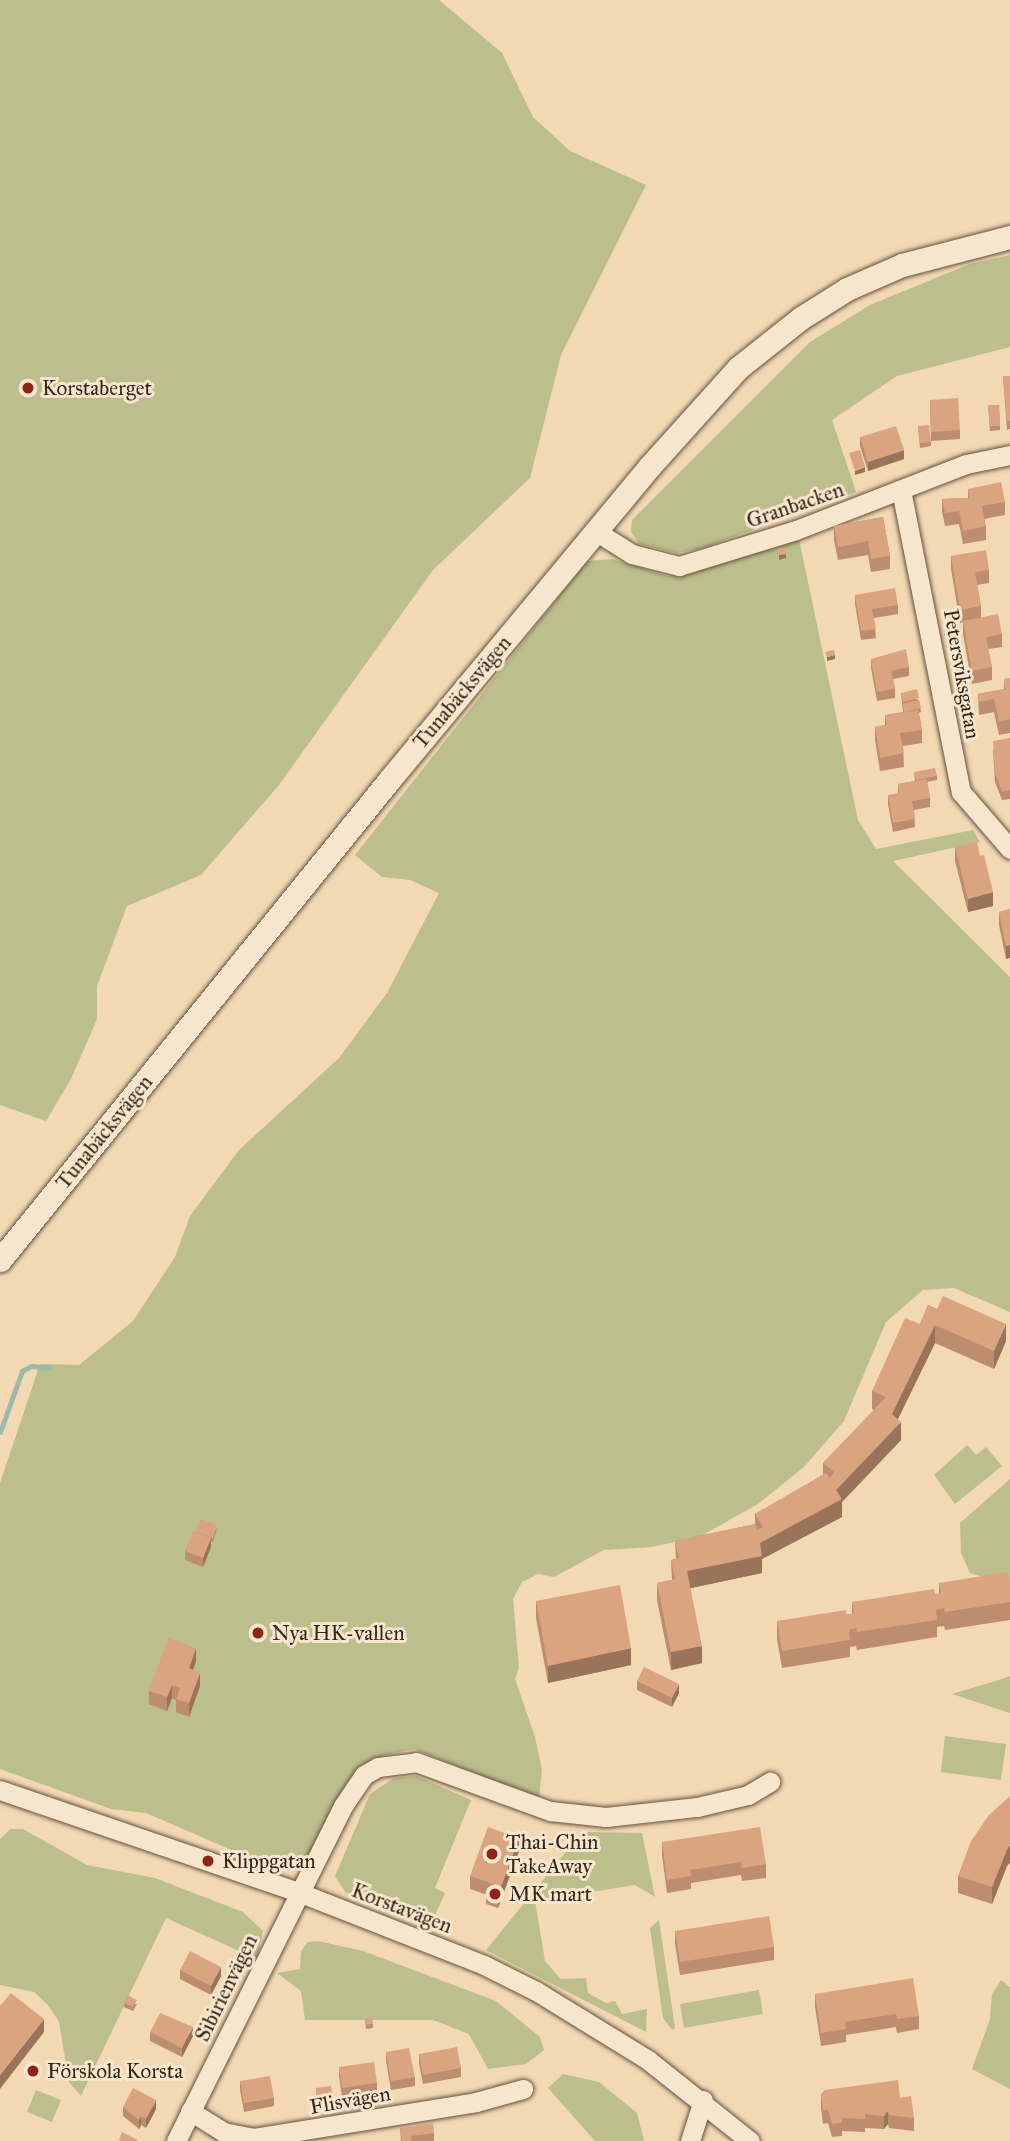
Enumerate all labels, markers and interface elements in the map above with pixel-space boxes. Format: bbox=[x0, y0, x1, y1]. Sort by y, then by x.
place label: Korstaberget bbox=[42, 375, 152, 401]
marker: Korstaberget bbox=[20, 380, 36, 396]
street label: Granbacken bbox=[743, 477, 847, 533]
street label: Petersviksgatan bbox=[938, 607, 986, 741]
street label: Tunabäcksvägen bbox=[407, 630, 517, 754]
street label: Tunabäcksvägen bbox=[50, 1070, 158, 1194]
place label: Nya HK-vallen bbox=[272, 1620, 405, 1646]
marker: Nya HK-vallen bbox=[250, 1625, 266, 1641]
place label: Thai-Chin TakeAway bbox=[506, 1829, 598, 1879]
marker: Thai-Chin TakeAway bbox=[484, 1846, 500, 1862]
place label: Klippgatan bbox=[222, 1848, 316, 1874]
marker: Klippgatan bbox=[200, 1853, 216, 1869]
street label: Korstavägen bbox=[348, 1877, 456, 1939]
place label: MK mart bbox=[509, 1881, 592, 1907]
marker: MK mart bbox=[487, 1886, 503, 1902]
street label: Sibirienvägen bbox=[189, 1930, 263, 2046]
place label: Förskola Korsta bbox=[47, 2058, 183, 2084]
marker: Förskola Korsta bbox=[25, 2063, 41, 2079]
street label: Flisvägen bbox=[308, 2081, 392, 2119]

